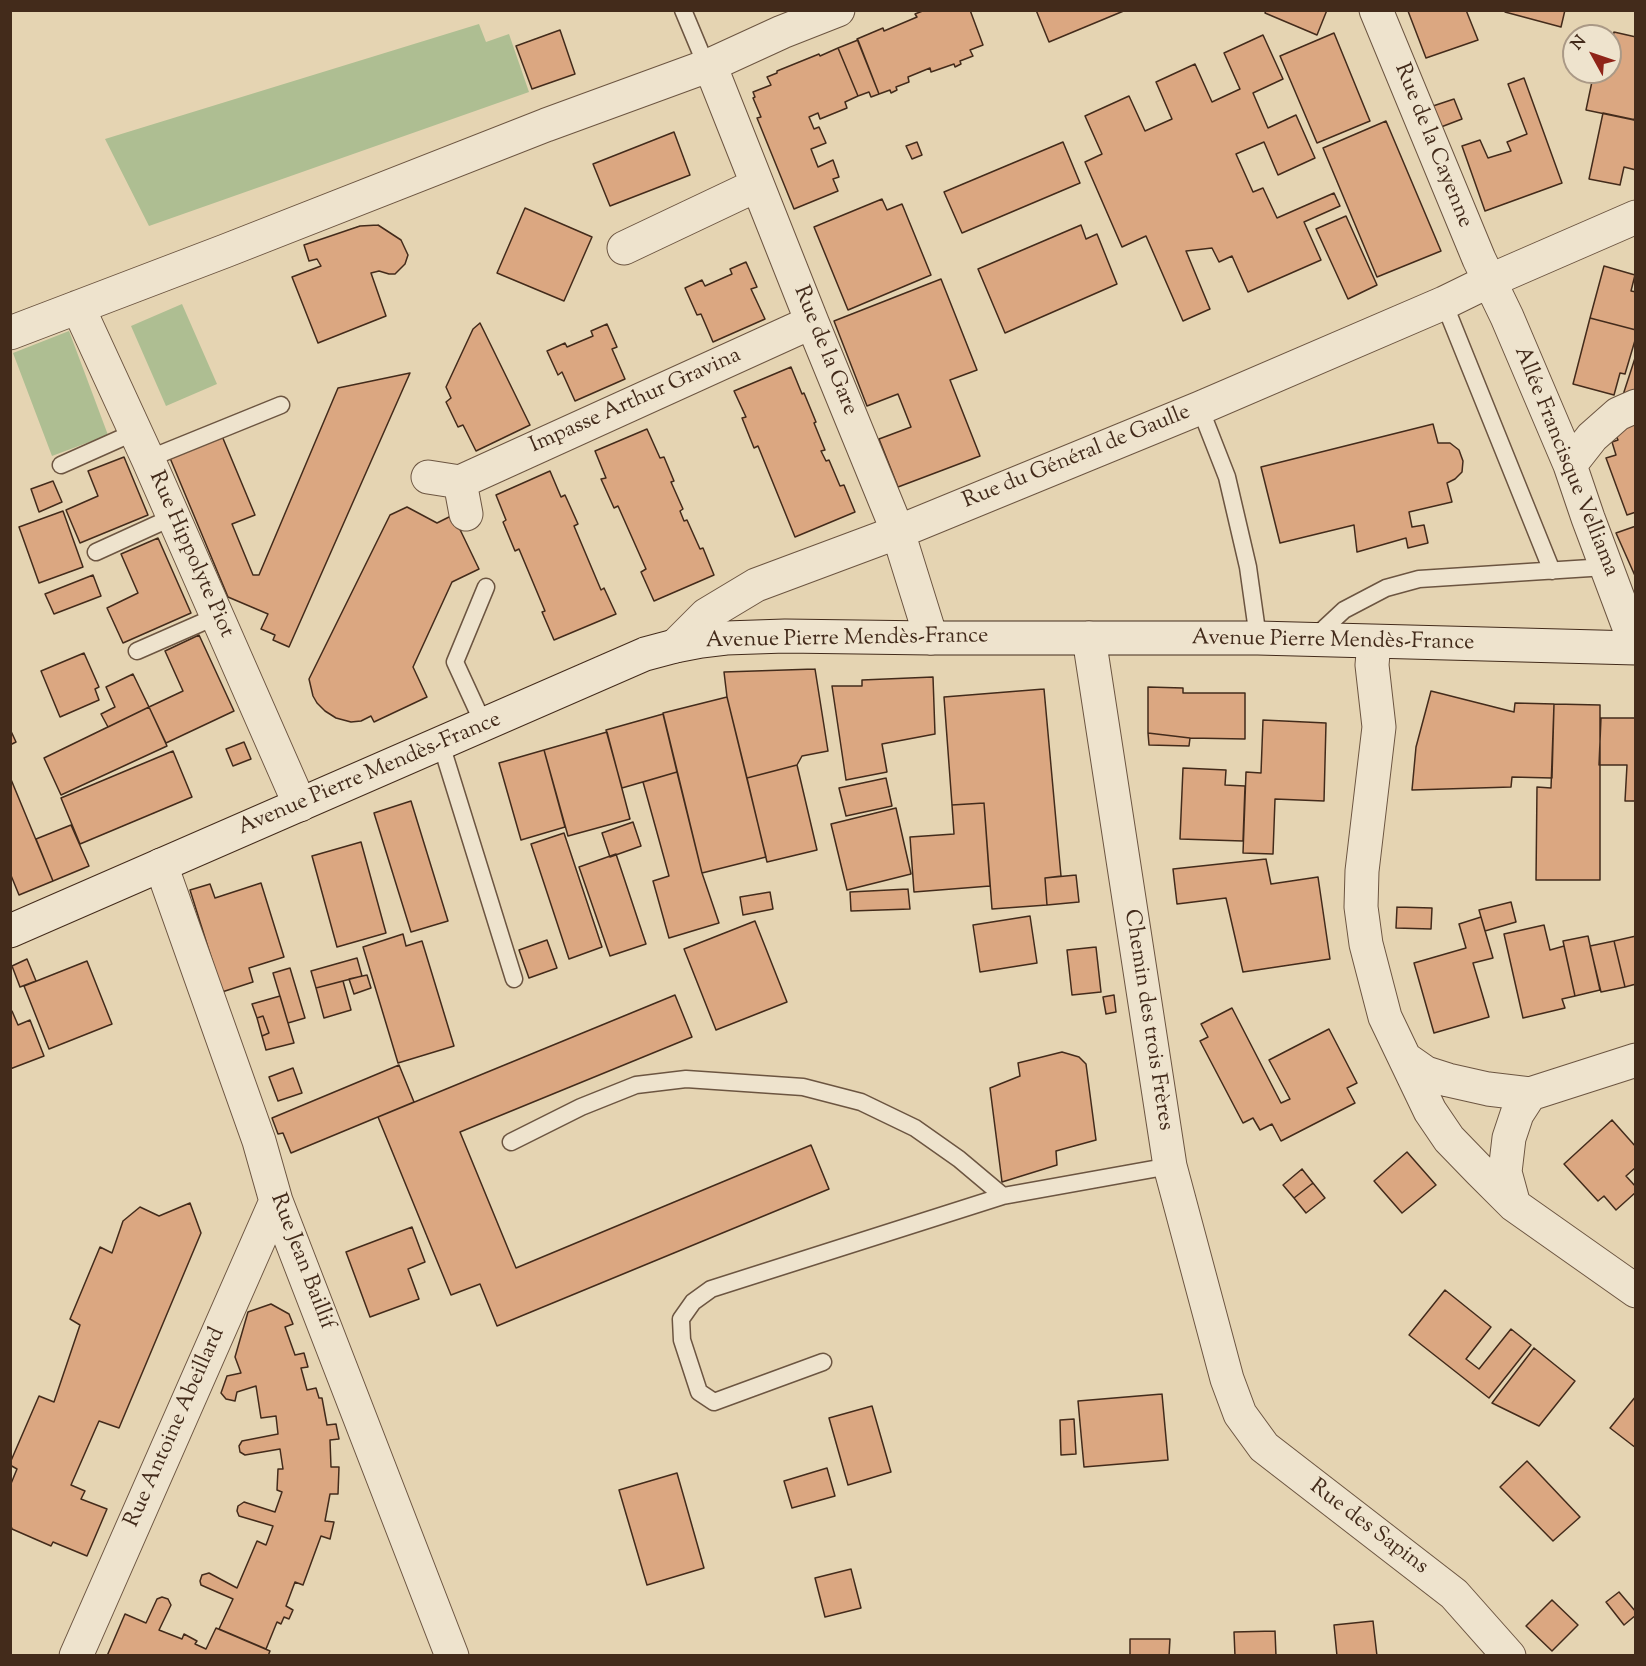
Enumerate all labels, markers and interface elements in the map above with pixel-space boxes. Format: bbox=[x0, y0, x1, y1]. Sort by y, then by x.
north arrow bbox=[1562, 24, 1622, 84]
text: N bbox=[1566, 31, 1592, 56]
street label: Rue de la Cayenne bbox=[1387, 60, 1477, 232]
street label: Rue de la Gare bbox=[786, 282, 862, 420]
street label: Allée Francisque Velliama bbox=[1507, 343, 1623, 581]
street label: Impasse Arthur Gravina bbox=[526, 344, 746, 460]
street label: Rue du Général de Gaulle bbox=[959, 400, 1195, 516]
street label: Rue Hippolyte Piot bbox=[141, 468, 239, 642]
street label: Avenue Pierre Mendès-France bbox=[705, 624, 989, 656]
street label: Avenue Pierre Mendès-France bbox=[1191, 626, 1475, 658]
street label: Avenue Pierre Mendès-France bbox=[235, 708, 505, 842]
street label: Chemin des trois Frères bbox=[1116, 908, 1178, 1132]
street label: Rue Jean Baillif bbox=[263, 1190, 339, 1334]
street label: Rue Antoine Abeillard bbox=[120, 1324, 232, 1532]
street label: Rue des Sapins bbox=[1303, 1475, 1433, 1581]

